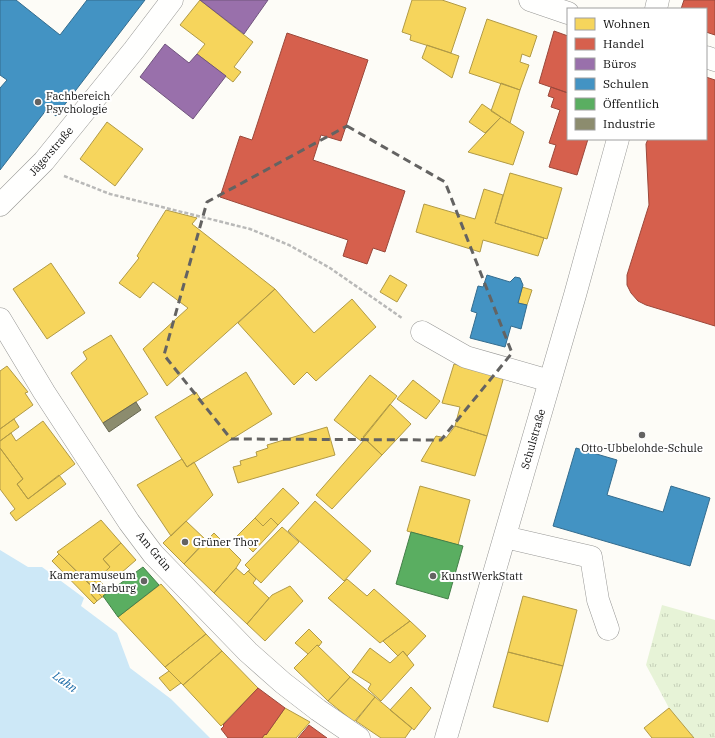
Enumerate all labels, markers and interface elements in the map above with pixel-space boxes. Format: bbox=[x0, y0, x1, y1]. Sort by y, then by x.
legend bbox=[567, 8, 707, 140]
text: Wohnen bbox=[603, 16, 650, 31]
text: Handel bbox=[603, 36, 644, 51]
text: Büros bbox=[603, 56, 636, 71]
text: Schulen bbox=[603, 76, 649, 91]
place label: Fachbereich Psychologie bbox=[46, 89, 110, 116]
text: Öffentlich bbox=[603, 96, 660, 111]
marker: Fachbereich Psychologie bbox=[33, 97, 43, 107]
text: Industrie bbox=[603, 116, 655, 131]
street label: Jägerstraße bbox=[26, 123, 76, 178]
street label: Schulstraße bbox=[518, 407, 548, 471]
marker: Otto-Ubbelohde-Schule bbox=[637, 430, 647, 440]
place label: Otto-Ubbelohde-Schule bbox=[581, 441, 703, 455]
street label: Am Grün bbox=[133, 528, 175, 574]
place label: Grüner Thor bbox=[193, 535, 258, 549]
marker: Grüner Thor bbox=[180, 537, 190, 547]
place label: Kameramuseum Marburg bbox=[49, 568, 137, 595]
place label: KunstWerkStatt bbox=[441, 569, 523, 583]
marker: KunstWerkStatt bbox=[428, 571, 438, 581]
marker: Kameramuseum Marburg bbox=[139, 576, 149, 586]
water label: Lahn bbox=[49, 667, 81, 696]

